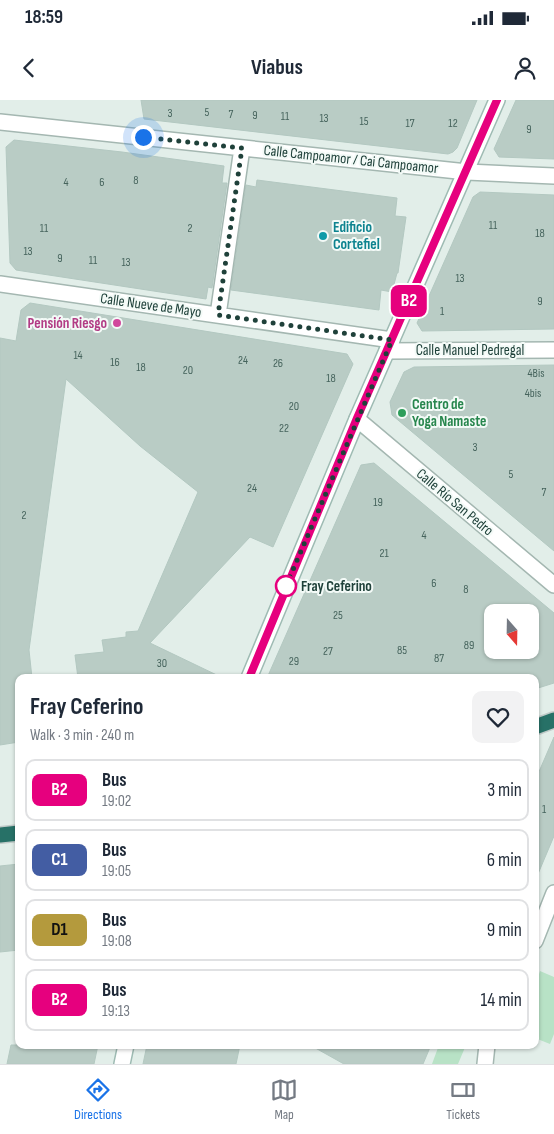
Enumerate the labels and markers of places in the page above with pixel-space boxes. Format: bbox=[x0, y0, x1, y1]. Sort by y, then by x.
place label: Edificio Cortefiel bbox=[333, 218, 380, 254]
marker: Edificio Cortefiel bbox=[317, 230, 329, 242]
place label: Pensión Riesgo bbox=[28, 314, 107, 333]
marker: Pensión Riesgo bbox=[111, 317, 123, 329]
place label: Centro de Yoga Namaste bbox=[412, 395, 486, 431]
marker: Centro de Yoga Namaste bbox=[396, 407, 408, 419]
marker: Fray Ceferino bbox=[275, 575, 297, 597]
place label: Fray Ceferino bbox=[301, 577, 372, 596]

